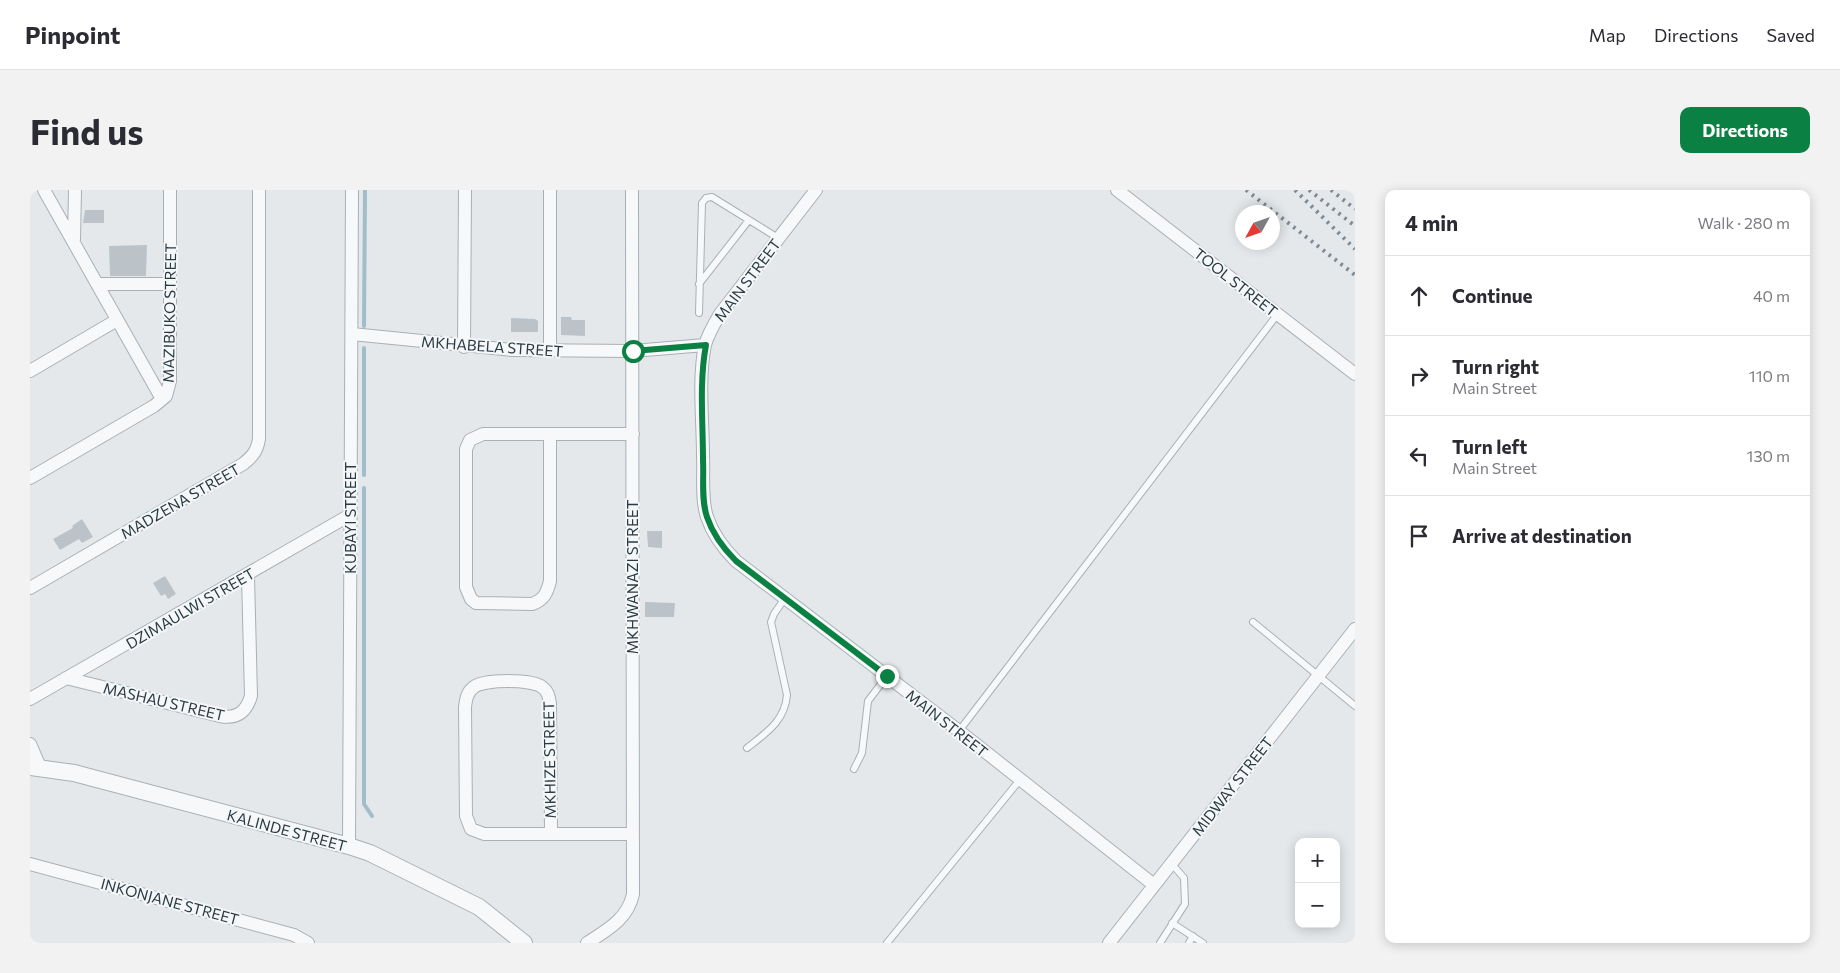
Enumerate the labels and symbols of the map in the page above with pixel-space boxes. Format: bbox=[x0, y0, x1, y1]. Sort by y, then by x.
north arrow bbox=[1235, 205, 1280, 250]
street label: MAIN STREET bbox=[710, 235, 784, 325]
street label: MAZIBUKO STREET bbox=[159, 242, 179, 383]
street label: TOOL STREET bbox=[1191, 244, 1282, 320]
street label: MKHABELA STREET bbox=[420, 332, 564, 360]
route start bbox=[622, 340, 645, 363]
street label: MADZENA STREET bbox=[117, 459, 243, 542]
street label: KUBAYI STREET bbox=[341, 462, 359, 574]
street label: MKHWANAZI STREET bbox=[623, 499, 641, 654]
street label: DZIMAULWI STREET bbox=[122, 564, 258, 652]
route end bbox=[876, 665, 899, 688]
street label: MASHAU STREET bbox=[101, 678, 227, 724]
street label: MAIN STREET bbox=[903, 685, 992, 761]
street label: MKHIZE STREET bbox=[539, 701, 559, 819]
street label: MIDWAY STREET bbox=[1188, 733, 1277, 839]
street label: KALINDE STREET bbox=[225, 805, 349, 855]
street label: INKONJANE STREET bbox=[99, 874, 241, 928]

